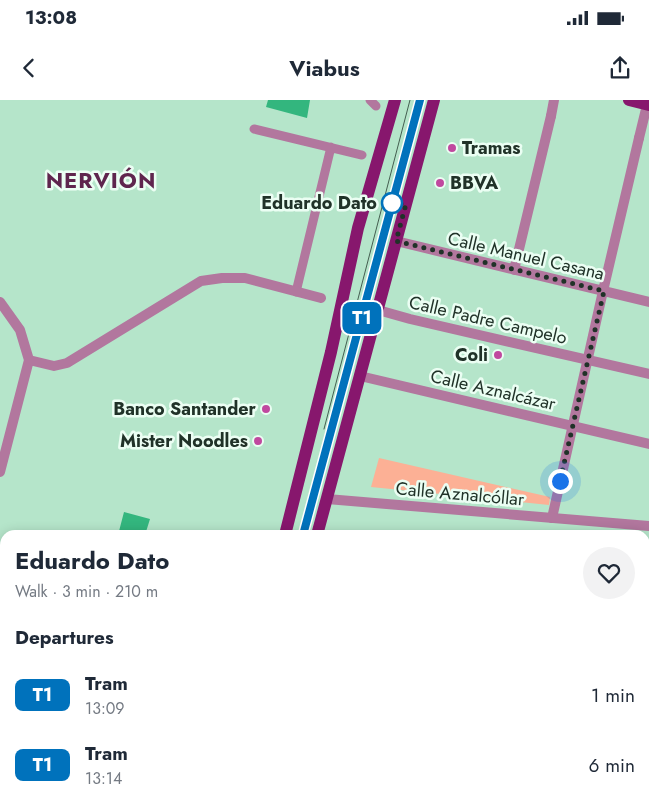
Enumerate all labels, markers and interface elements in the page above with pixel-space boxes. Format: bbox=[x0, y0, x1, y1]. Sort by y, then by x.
text: 13:08 bbox=[25, 4, 77, 31]
text: Viabus bbox=[289, 52, 360, 84]
icon: back bbox=[15, 54, 43, 82]
icon: share bbox=[606, 54, 634, 82]
place label: Tramas bbox=[462, 135, 520, 161]
marker: Tramas bbox=[446, 142, 458, 154]
district label: NERVIÓN bbox=[46, 164, 156, 196]
place label: BBVA bbox=[450, 170, 499, 196]
marker: BBVA bbox=[434, 177, 446, 189]
place label: Eduardo Dato bbox=[261, 190, 377, 216]
marker: Eduardo Dato bbox=[381, 192, 403, 214]
street label: Calle Manuel Casana bbox=[445, 225, 607, 287]
street label: Calle Padre Campelo bbox=[407, 289, 570, 351]
line badge: T1 bbox=[340, 302, 384, 334]
text: T1 bbox=[352, 305, 372, 331]
place label: Coli bbox=[455, 342, 488, 368]
marker: Coli bbox=[492, 349, 504, 361]
street label: Calle Aznalcázar bbox=[428, 363, 559, 417]
place label: Banco Santander bbox=[113, 396, 257, 422]
marker: Banco Santander bbox=[260, 403, 272, 415]
place label: Mister Noodles bbox=[120, 428, 248, 454]
marker: Mister Noodles bbox=[252, 435, 264, 447]
your location bbox=[548, 469, 573, 494]
street label: Calle Aznalcóllar bbox=[395, 475, 526, 513]
text: Eduardo Dato bbox=[15, 543, 169, 578]
button: heart bbox=[583, 547, 635, 599]
text: Walk · 3 min · 210 m bbox=[15, 580, 158, 603]
text: Departures bbox=[15, 624, 114, 651]
text: Tram bbox=[85, 670, 128, 697]
text: T1 bbox=[33, 682, 52, 708]
text: 1 min bbox=[591, 682, 635, 709]
text: 13:09 bbox=[85, 697, 125, 720]
text: Tram bbox=[85, 740, 128, 767]
text: T1 bbox=[33, 752, 52, 778]
text: 6 min bbox=[589, 752, 635, 779]
text: 13:14 bbox=[85, 767, 122, 790]

